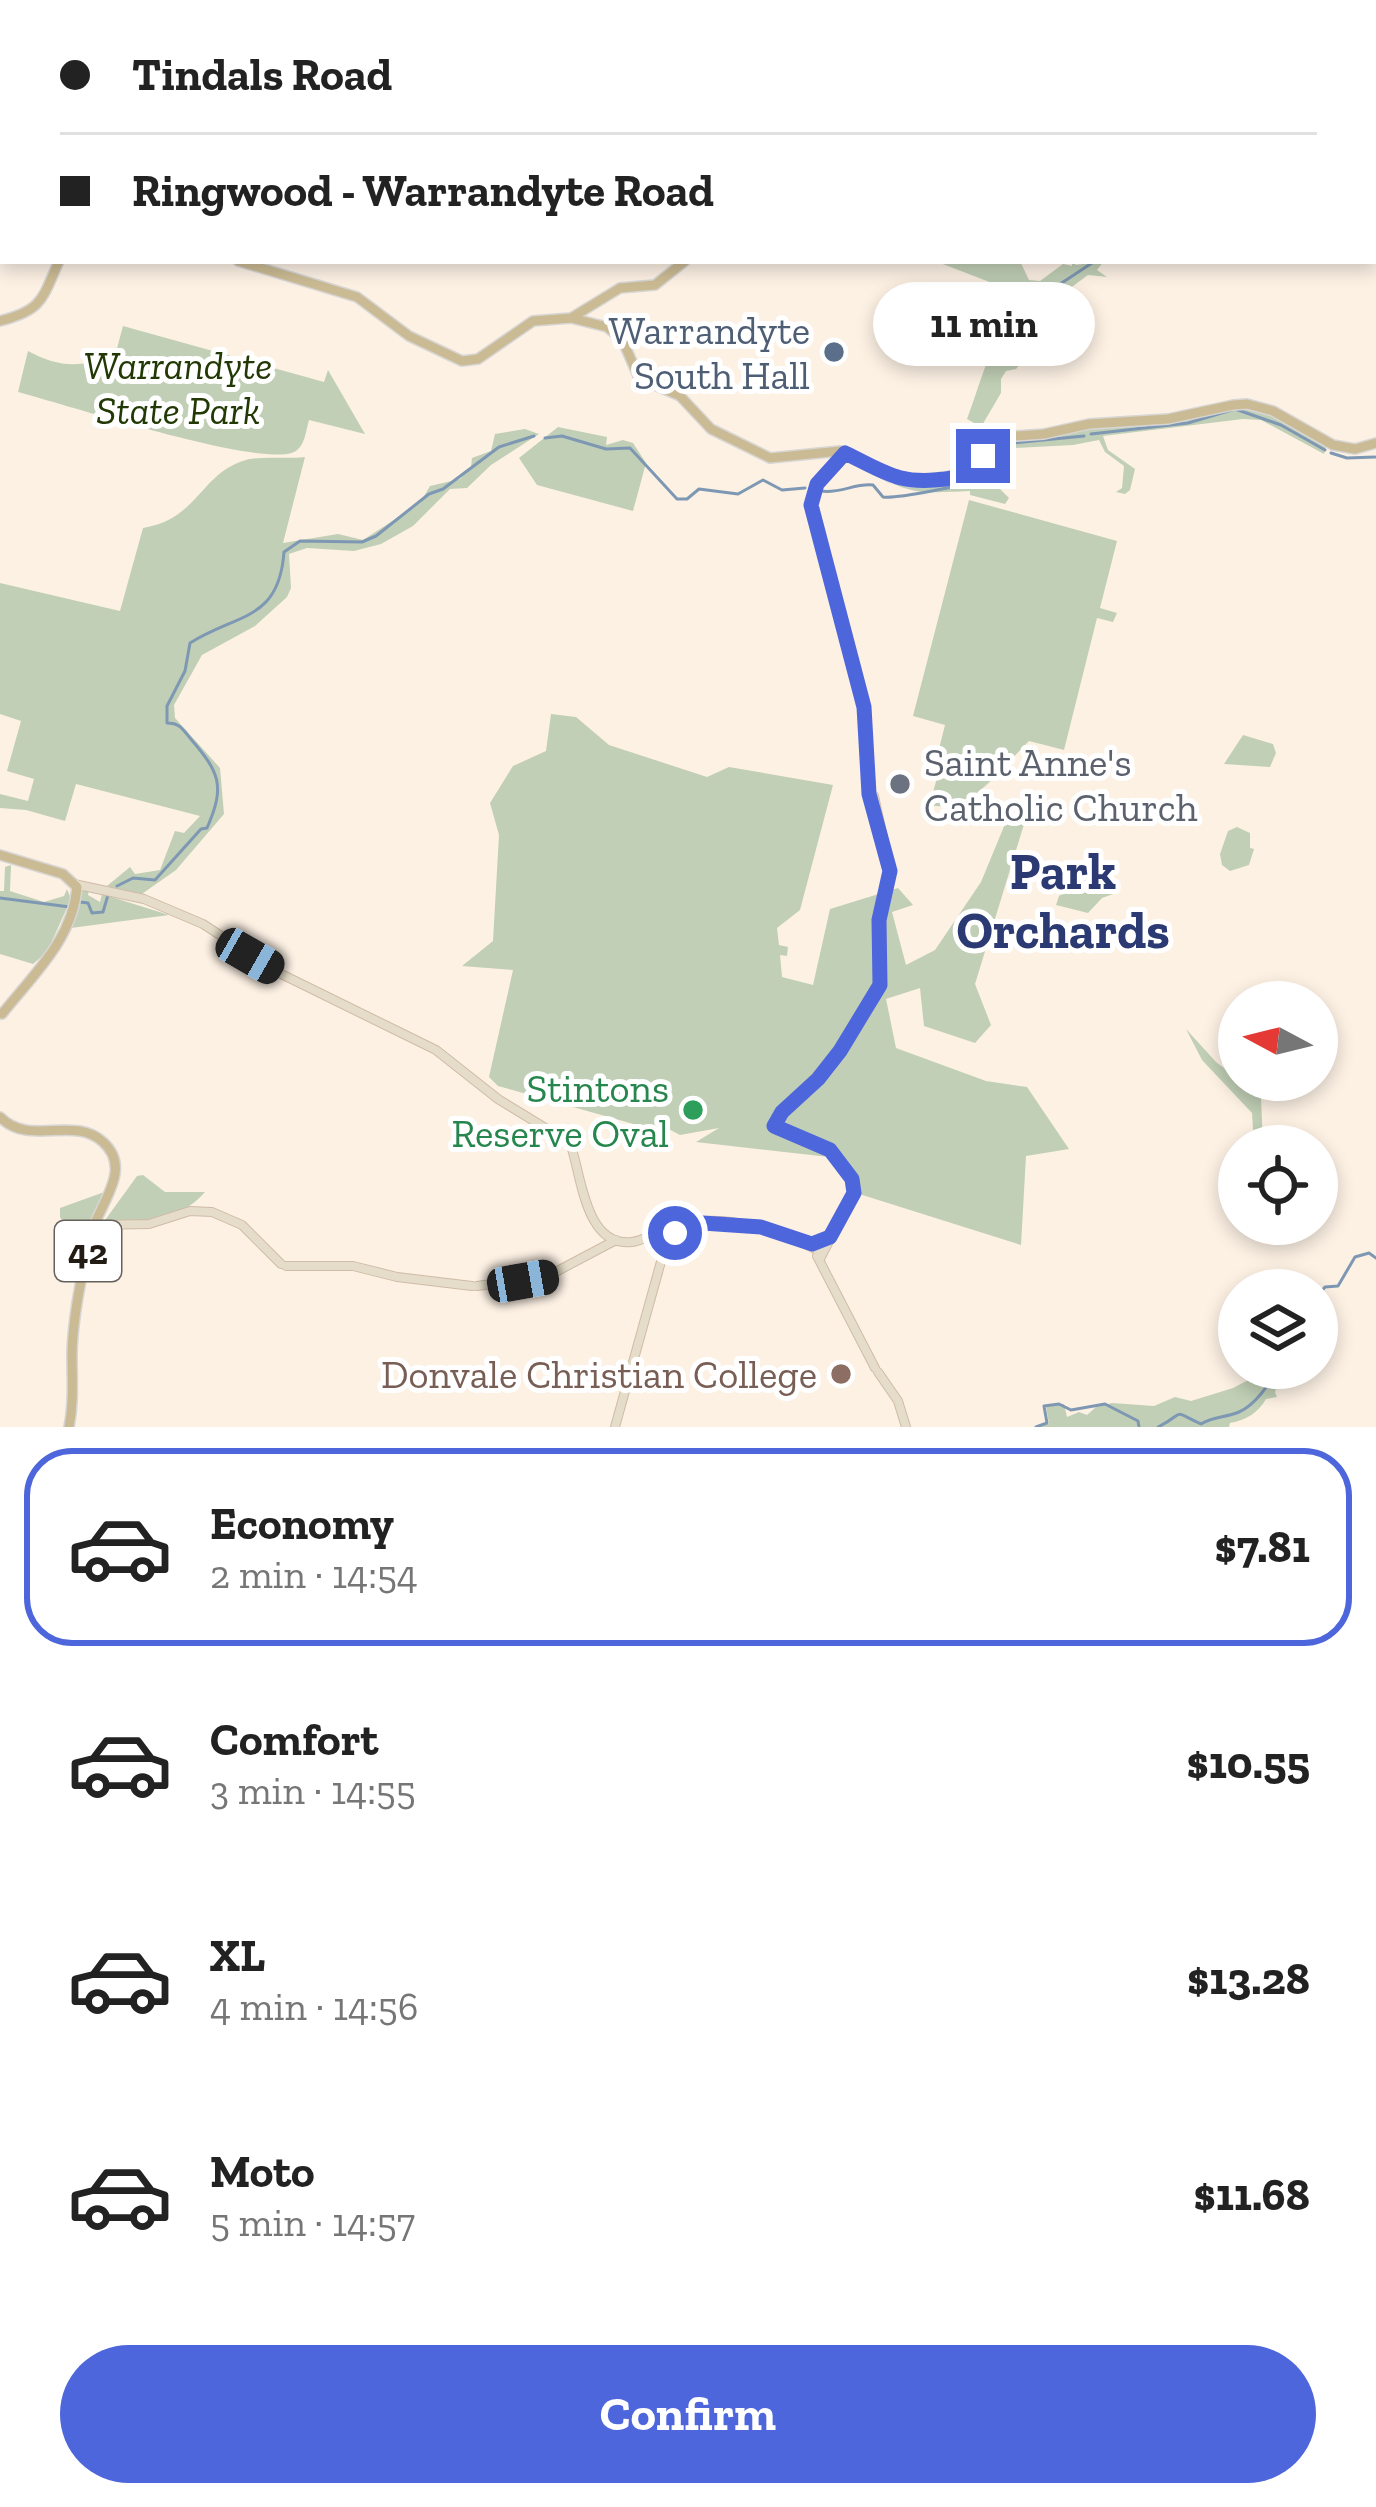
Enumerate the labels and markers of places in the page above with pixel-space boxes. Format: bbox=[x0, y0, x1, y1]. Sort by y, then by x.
place label: Warrandyte South Hall bbox=[609, 307, 810, 399]
marker: Warrandyte South Hall bbox=[821, 339, 847, 365]
place label: Saint Anne's Catholic Church bbox=[924, 739, 1198, 831]
marker: Saint Anne's Catholic Church bbox=[887, 771, 913, 797]
place label: Stintons Reserve Oval bbox=[451, 1065, 669, 1157]
marker: Stintons Reserve Oval bbox=[680, 1097, 706, 1123]
place label: Donvale Christian College bbox=[381, 1351, 817, 1398]
marker: Donvale Christian College bbox=[828, 1361, 854, 1387]

